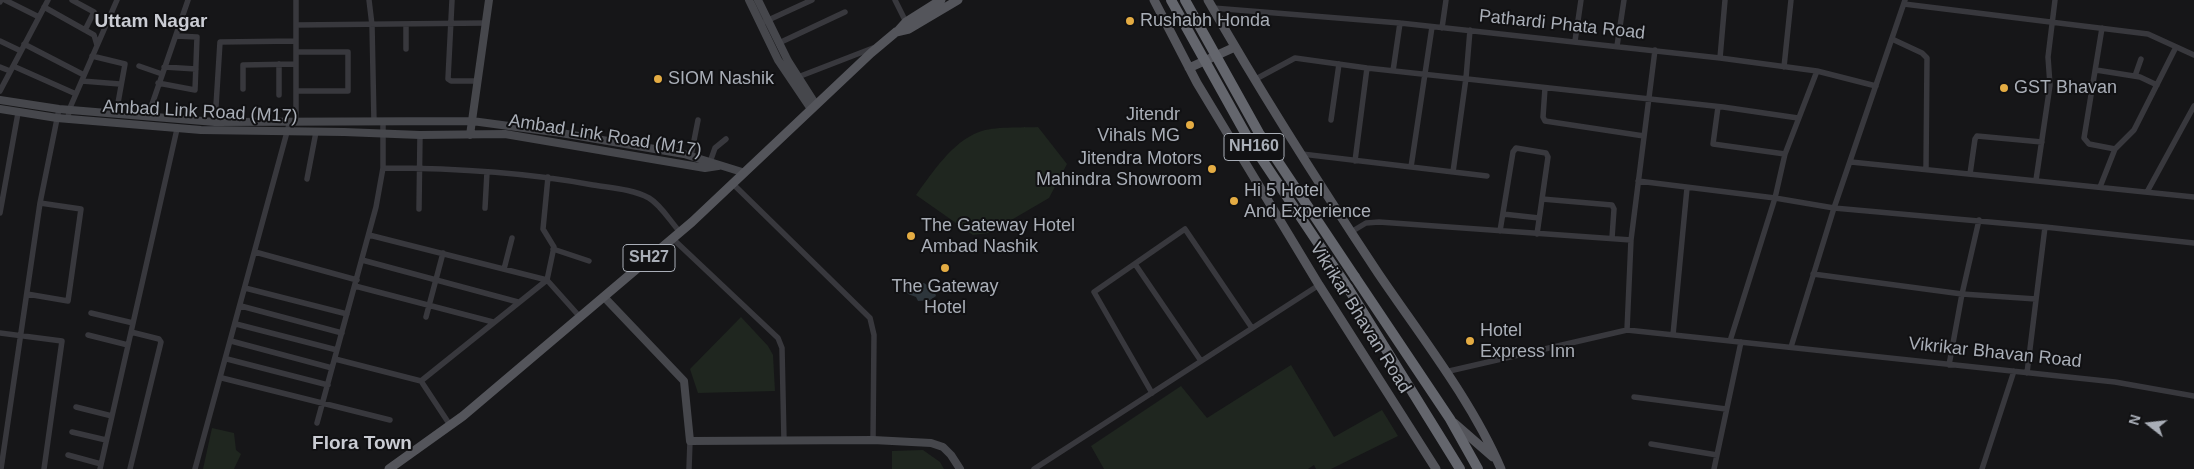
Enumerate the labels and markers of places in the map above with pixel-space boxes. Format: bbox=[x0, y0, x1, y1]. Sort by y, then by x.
place label: Rushabh Honda bbox=[1140, 10, 1270, 32]
marker: Rushabh Honda bbox=[1124, 15, 1136, 27]
place label: SIOM Nashik bbox=[668, 68, 774, 90]
marker: SIOM Nashik bbox=[652, 73, 664, 85]
place label: GST Bhavan bbox=[2014, 77, 2117, 99]
marker: GST Bhavan bbox=[1998, 82, 2010, 94]
place label: Jitendr Vihals MG bbox=[1097, 104, 1180, 146]
marker: Jitendr Vihals MG bbox=[1184, 119, 1196, 131]
place label: Jitendra Motors Mahindra Showroom bbox=[1036, 148, 1202, 190]
marker: Jitendra Motors Mahindra Showroom bbox=[1206, 163, 1218, 175]
place label: Hi 5 Hotel And Experience bbox=[1244, 180, 1371, 222]
marker: Hi 5 Hotel And Experience bbox=[1228, 195, 1240, 207]
place label: The Gateway Hotel Ambad Nashik bbox=[921, 215, 1075, 258]
marker: The Gateway Hotel Ambad Nashik bbox=[905, 230, 917, 242]
marker: The Gateway Hotel bbox=[939, 262, 951, 274]
place label: The Gateway Hotel bbox=[891, 276, 999, 318]
place label: Hotel Express Inn bbox=[1480, 320, 1575, 362]
marker: Hotel Express Inn bbox=[1464, 335, 1476, 347]

